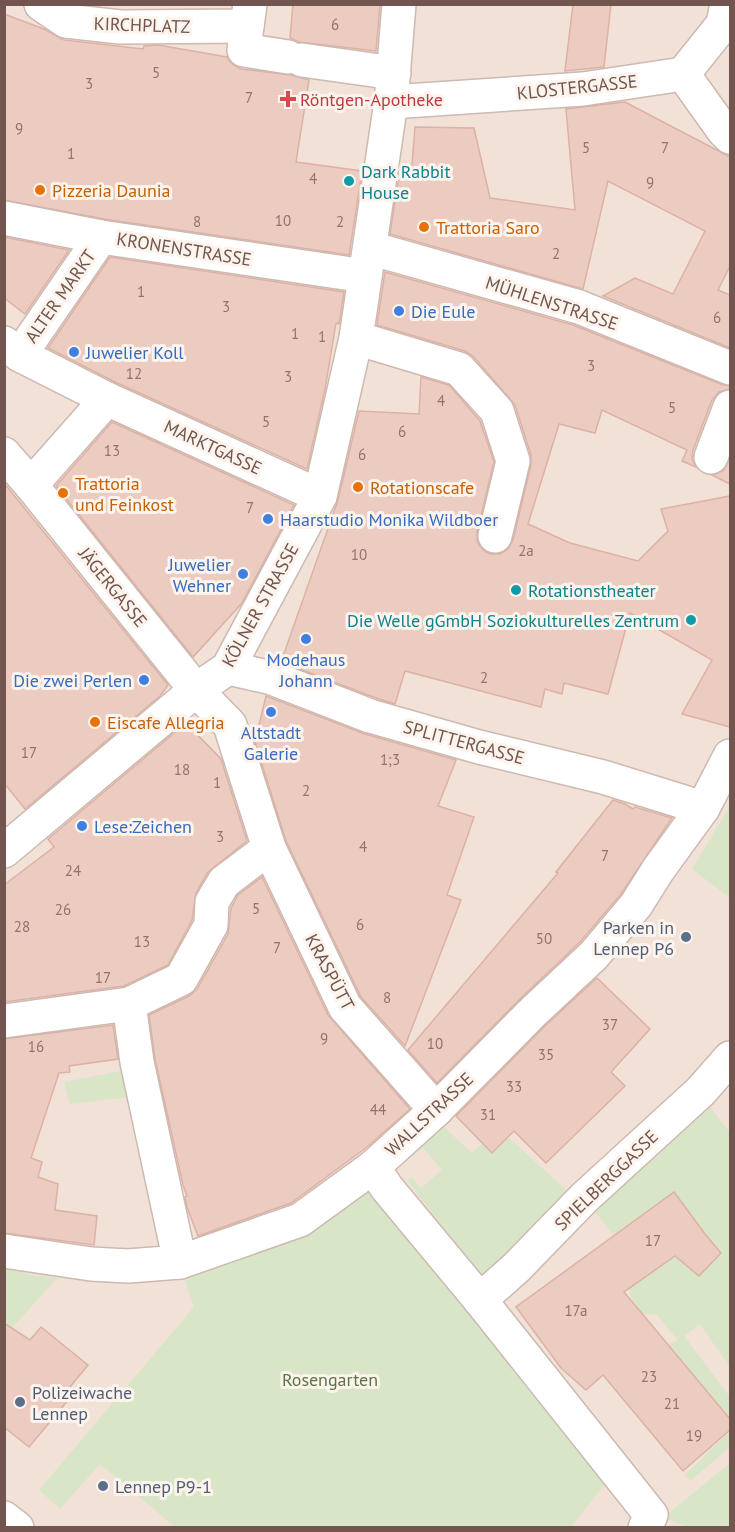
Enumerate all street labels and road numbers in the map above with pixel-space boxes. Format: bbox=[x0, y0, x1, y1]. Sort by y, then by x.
street label: KIRCHPLATZ bbox=[93, 12, 191, 38]
street label: KLOSTERGASSE bbox=[516, 69, 638, 105]
street label: KRONENSTRASSE bbox=[115, 227, 253, 271]
street label: ALTER MARKT bbox=[19, 245, 101, 347]
street label: MÜHLENSTRASSE bbox=[483, 271, 621, 335]
street label: MARKTGASSE bbox=[160, 414, 266, 480]
street label: KÖLNER STRASSE bbox=[216, 539, 304, 671]
street label: JÄGERGASSE bbox=[73, 542, 152, 632]
street label: SPLITTERGASSE bbox=[401, 715, 527, 769]
street label: KRASPÜTT bbox=[300, 930, 360, 1014]
street label: WALLSTRASSE bbox=[380, 1067, 478, 1161]
street label: SPIELBERGGASSE bbox=[549, 1125, 663, 1235]

